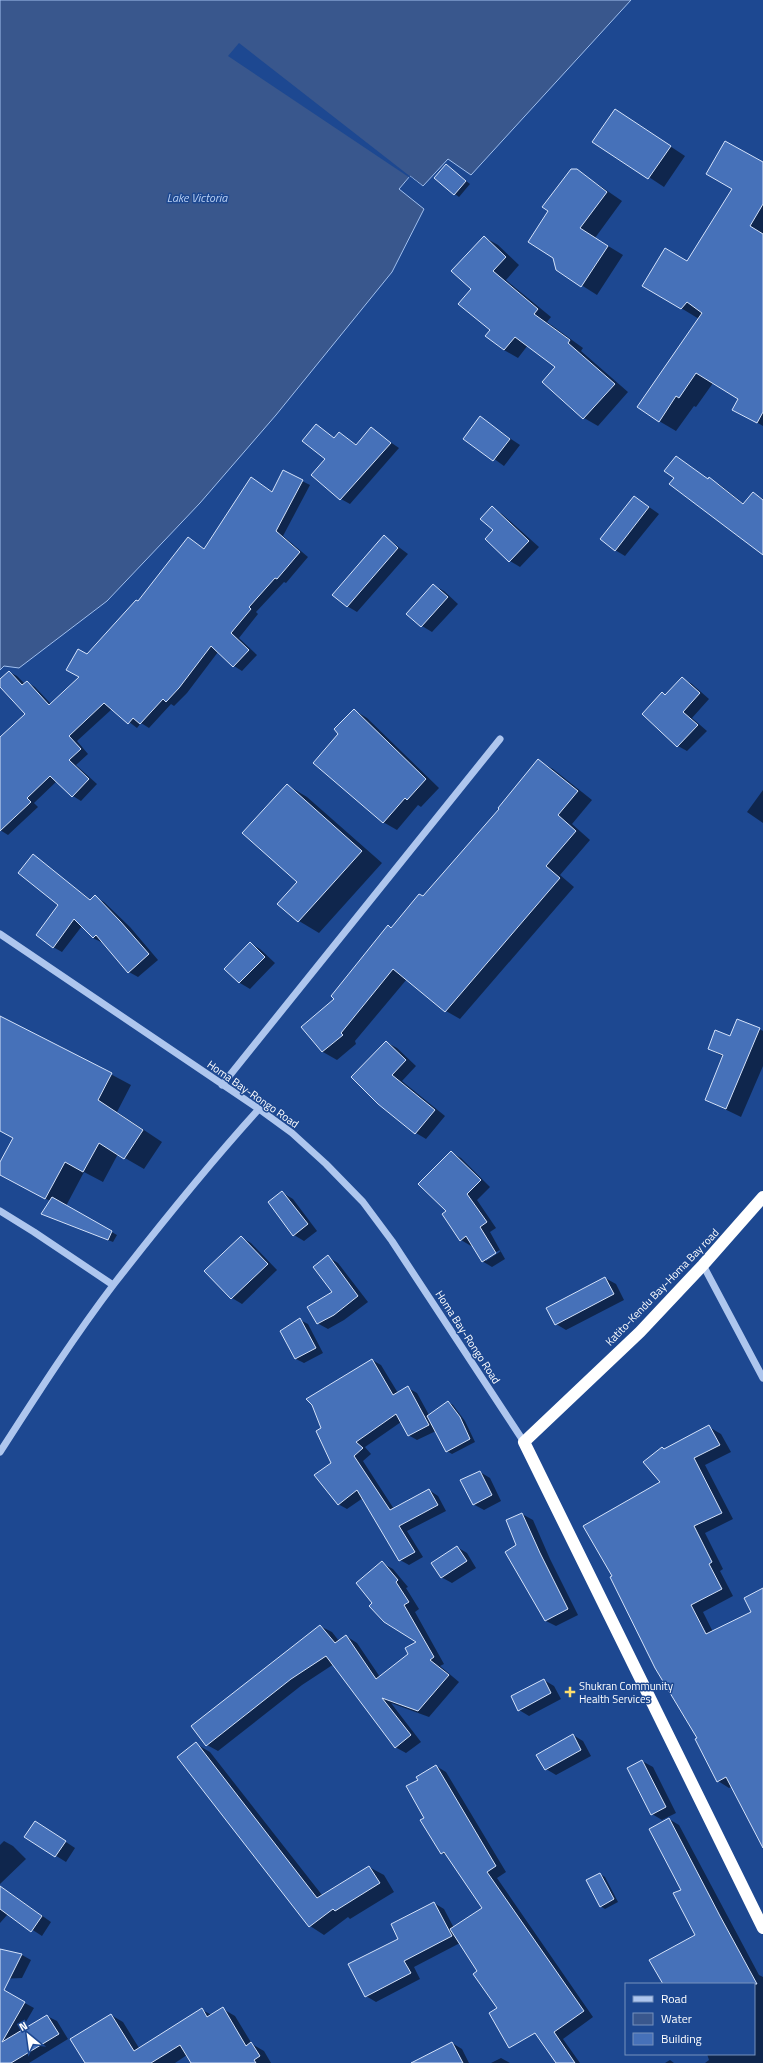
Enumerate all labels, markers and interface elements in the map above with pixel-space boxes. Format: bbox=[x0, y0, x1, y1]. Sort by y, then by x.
water label: Lake Victoria bbox=[167, 188, 228, 207]
street label: Homa Bay-Rongo Road bbox=[204, 1056, 302, 1132]
street label: Katito-Kendu Bay-Homa Bay road bbox=[602, 1225, 723, 1349]
street label: Homa Bay-Rongo Road bbox=[432, 1287, 504, 1387]
place label: Shukran Community Health Services bbox=[579, 1678, 674, 1707]
marker: Shukran Community Health Services bbox=[564, 1686, 576, 1698]
legend bbox=[625, 1983, 755, 2055]
text: Road bbox=[661, 1989, 687, 2008]
text: Water bbox=[661, 2009, 692, 2028]
north arrow bbox=[8, 2015, 48, 2055]
text: N bbox=[16, 2017, 30, 2035]
text: Building bbox=[661, 2029, 702, 2048]

